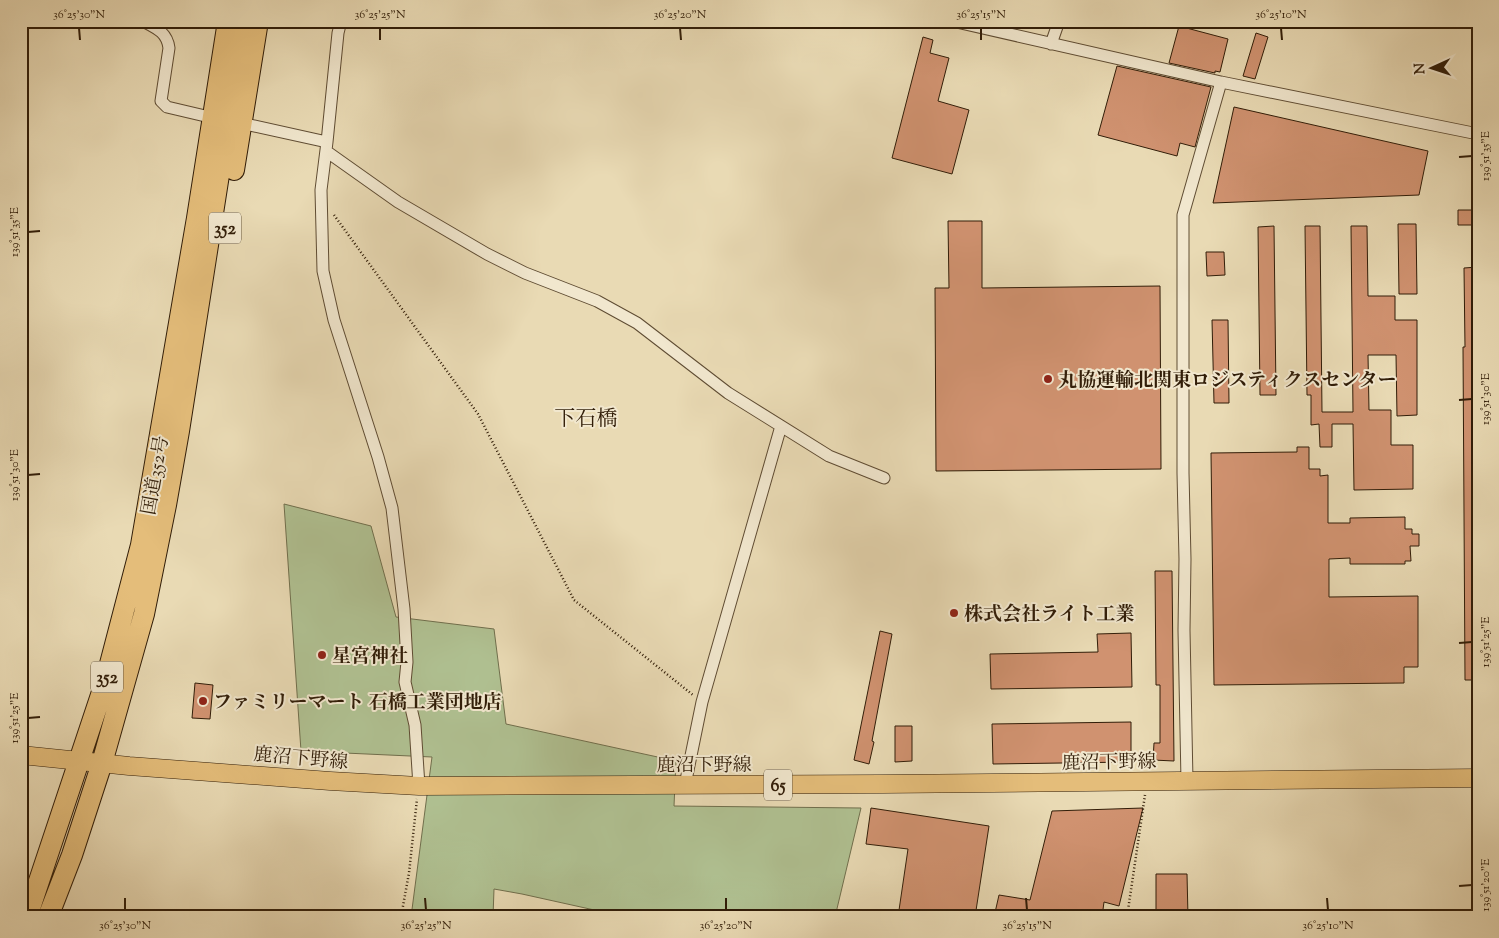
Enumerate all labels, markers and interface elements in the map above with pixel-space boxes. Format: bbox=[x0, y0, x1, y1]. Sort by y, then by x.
text: 36°25'30"N bbox=[53, 6, 105, 24]
text: 36°25'25"N bbox=[355, 6, 406, 24]
text: 36°25'20"N bbox=[654, 6, 707, 24]
text: 36°25'15"N bbox=[956, 6, 1006, 24]
text: 36°25'10"N bbox=[1255, 6, 1307, 24]
north arrow bbox=[1406, 42, 1456, 92]
text: N bbox=[1411, 62, 1431, 75]
text: 139°51'35"E bbox=[1477, 130, 1495, 181]
text: 139°51'35"E bbox=[6, 206, 24, 257]
road number: 352 bbox=[209, 212, 241, 244]
place label: 丸協運輸北関東ロジスティクスセンター bbox=[1058, 368, 1397, 395]
text: 139°51'30"E bbox=[1477, 372, 1495, 425]
marker: 丸協運輸北関東ロジスティクスセンター bbox=[1042, 373, 1054, 385]
district label: 下石橋 bbox=[555, 405, 618, 435]
street label: 国道352号 bbox=[136, 434, 177, 517]
text: 139°51'30"E bbox=[6, 448, 24, 501]
place label: 株式会社ライト工業 bbox=[964, 602, 1134, 629]
marker: 株式会社ライト工業 bbox=[948, 607, 960, 619]
text: 139°51'25"E bbox=[1477, 616, 1495, 667]
place label: 星宮神社 bbox=[332, 644, 408, 671]
marker: 星宮神社 bbox=[316, 649, 328, 661]
road number: 352 bbox=[91, 662, 123, 692]
place label: ファミリーマート 石橋工業団地店 bbox=[213, 690, 502, 717]
text: 139°51'25"E bbox=[6, 692, 24, 743]
marker: ファミリーマート 石橋工業団地店 bbox=[197, 695, 209, 707]
street label: 鹿沼下野線 bbox=[252, 742, 349, 777]
street label: 鹿沼下野線 bbox=[1061, 749, 1157, 778]
street label: 鹿沼下野線 bbox=[656, 753, 752, 780]
road number: 65 bbox=[764, 770, 792, 800]
text: 139°51'20"E bbox=[1477, 858, 1495, 911]
text: 36°25'30"N bbox=[99, 917, 151, 935]
text: 36°25'25"N bbox=[401, 917, 452, 935]
text: 36°25'20"N bbox=[700, 917, 753, 935]
text: 36°25'15"N bbox=[1002, 917, 1052, 935]
text: 36°25'10"N bbox=[1302, 917, 1354, 935]

